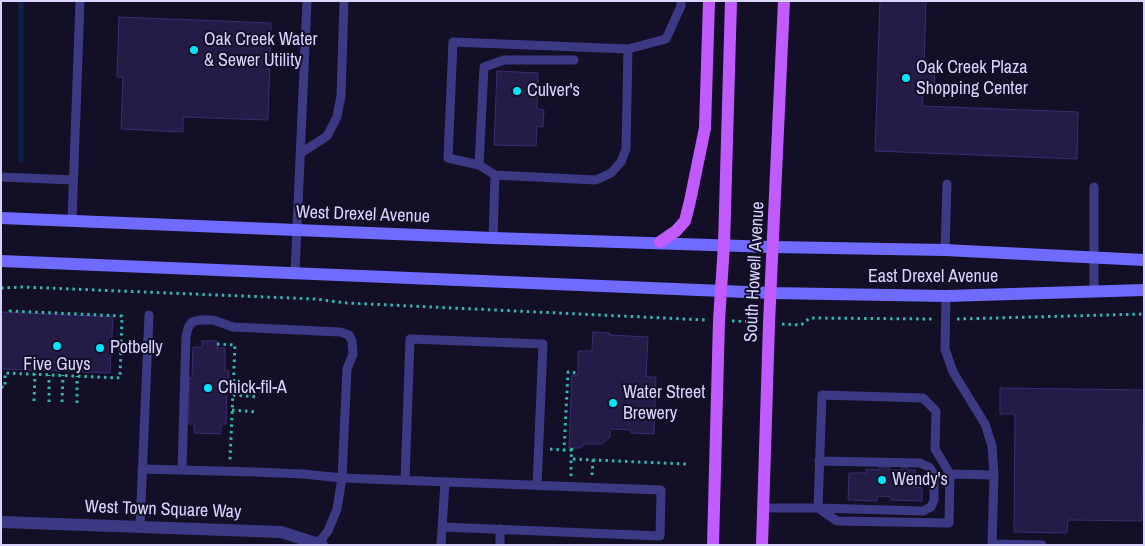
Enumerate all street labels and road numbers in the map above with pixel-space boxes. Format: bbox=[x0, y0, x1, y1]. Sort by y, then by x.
street label: South Howell Avenue bbox=[741, 201, 769, 343]
street label: West Drexel Avenue bbox=[296, 202, 430, 228]
street label: East Drexel Avenue bbox=[868, 266, 998, 288]
street label: West Town Square Way bbox=[84, 496, 242, 524]

